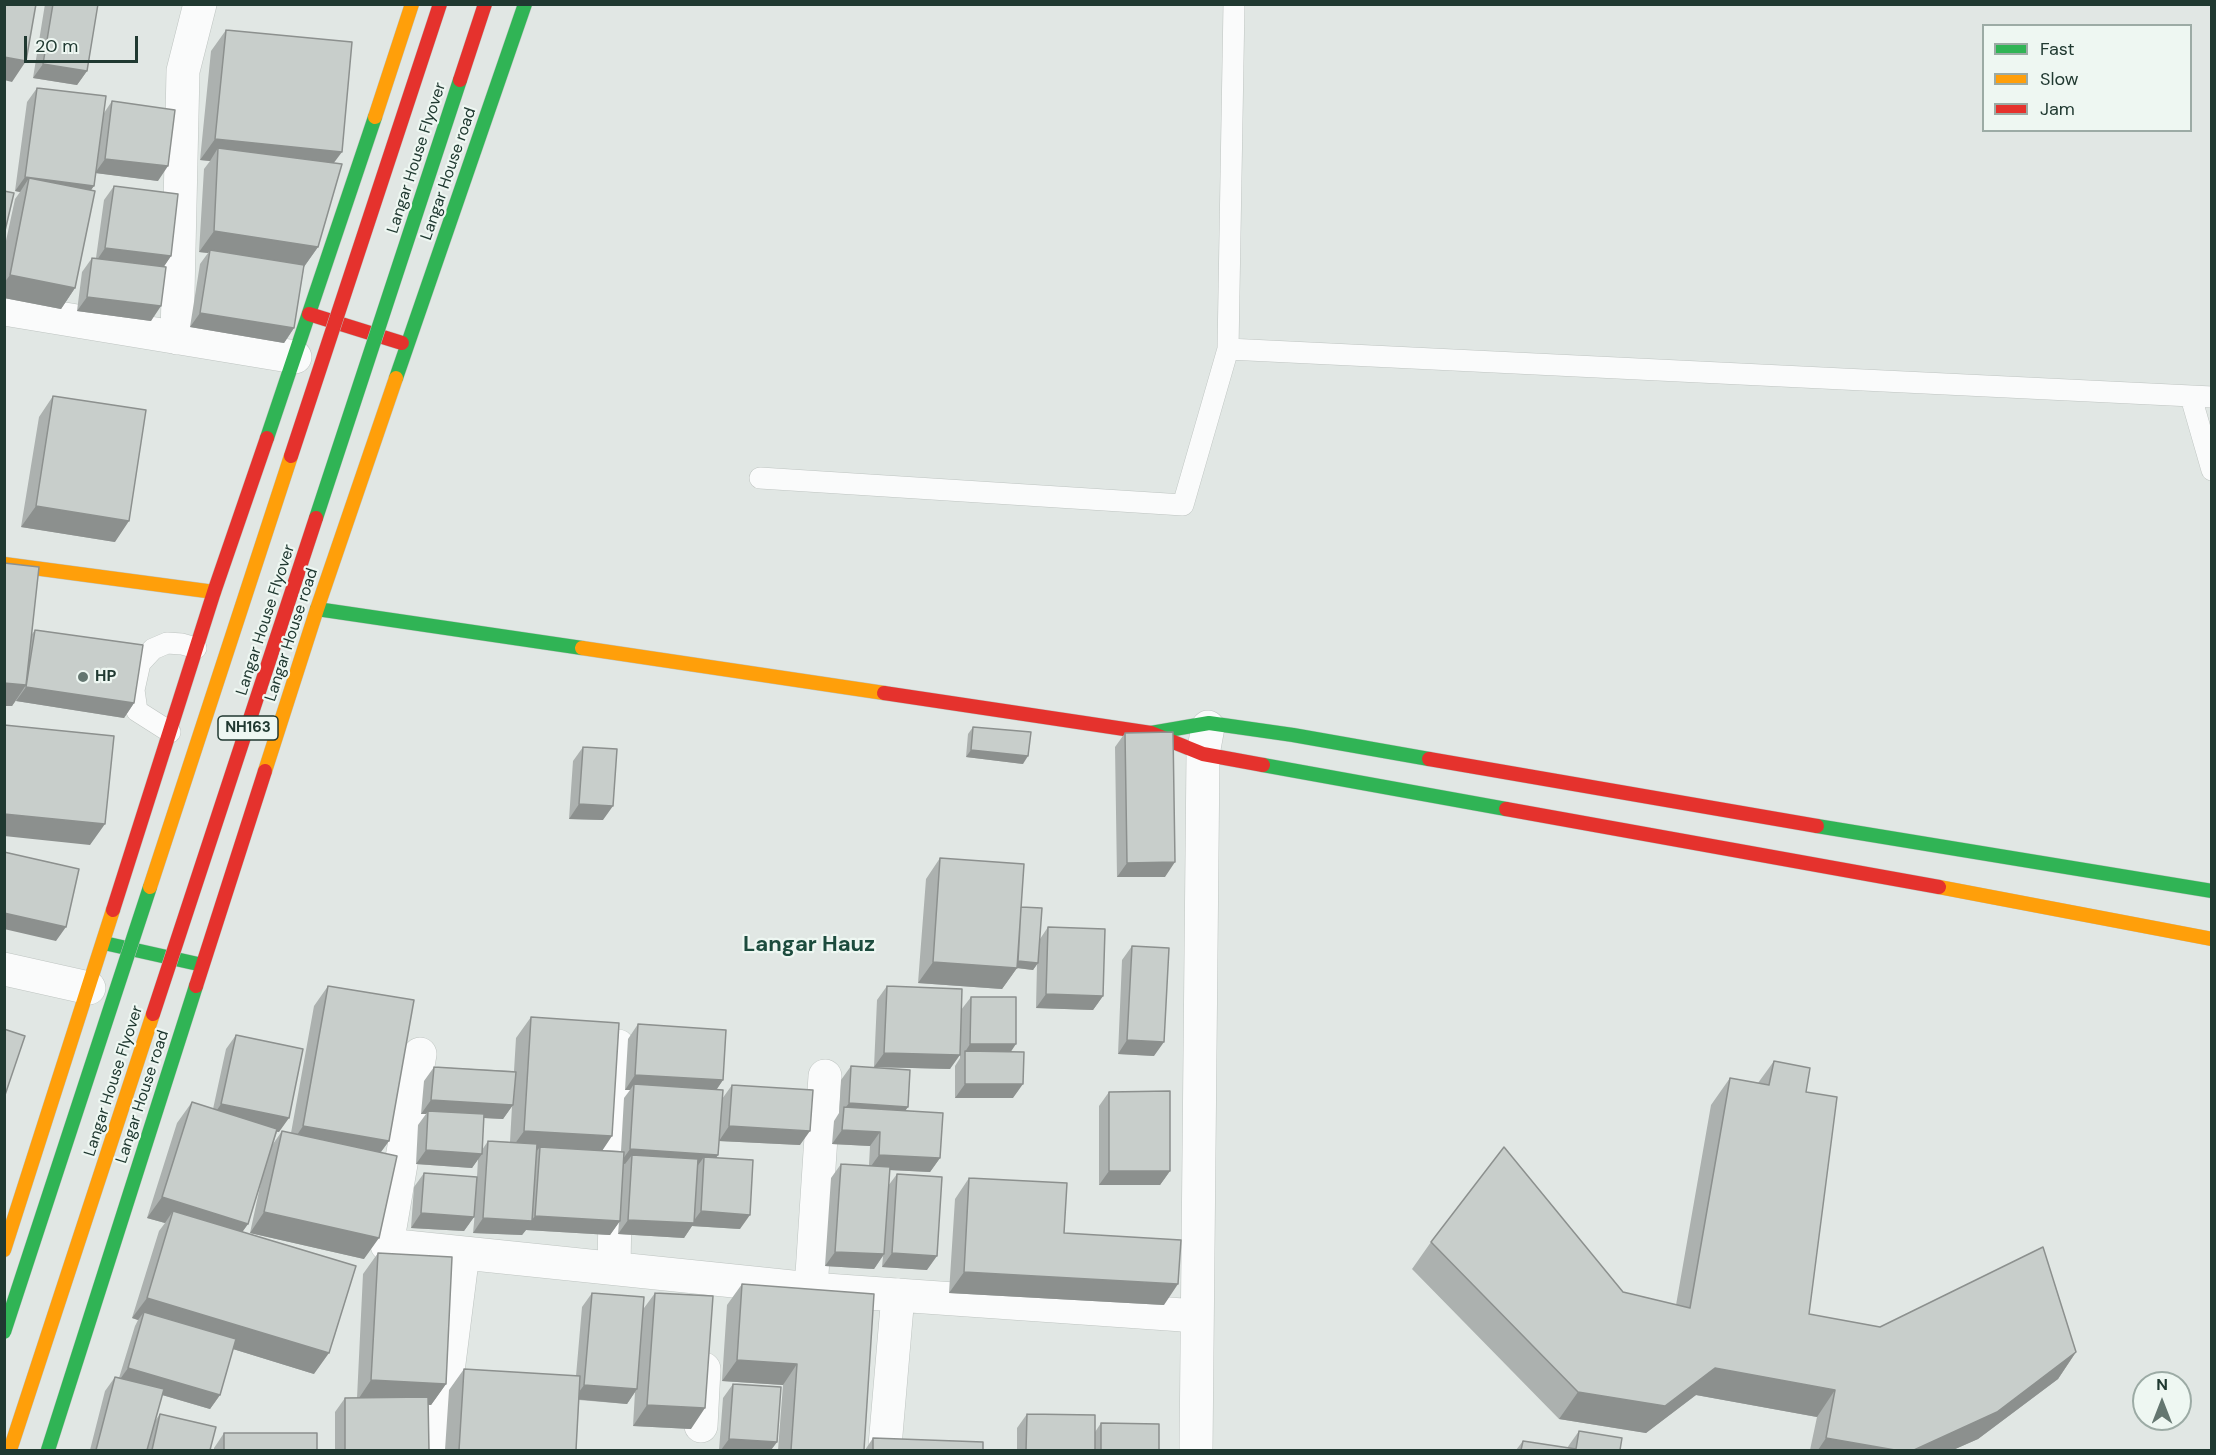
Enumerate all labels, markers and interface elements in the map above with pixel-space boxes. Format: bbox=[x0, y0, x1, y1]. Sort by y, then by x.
scale bar bbox=[27, 24, 141, 62]
legend bbox=[1982, 24, 2192, 132]
text: 20 m bbox=[35, 34, 78, 58]
text: Fast bbox=[2040, 37, 2075, 61]
text: Slow bbox=[2040, 67, 2079, 91]
street label: Langar House Flyover bbox=[384, 80, 450, 236]
text: Jam bbox=[2040, 97, 2075, 121]
street label: Langar House road bbox=[417, 105, 481, 243]
street label: Langar House Flyover bbox=[233, 542, 299, 698]
street label: Langar House road bbox=[261, 566, 323, 704]
place label: HP bbox=[95, 667, 116, 687]
marker: HP bbox=[76, 670, 90, 684]
road number: NH163 bbox=[218, 716, 278, 740]
district label: Langar Hauz bbox=[743, 932, 875, 958]
street label: Langar House Flyover bbox=[81, 1003, 147, 1159]
street label: Langar House road bbox=[112, 1028, 174, 1166]
north arrow bbox=[2132, 1371, 2192, 1431]
text: N bbox=[2156, 1374, 2168, 1395]

